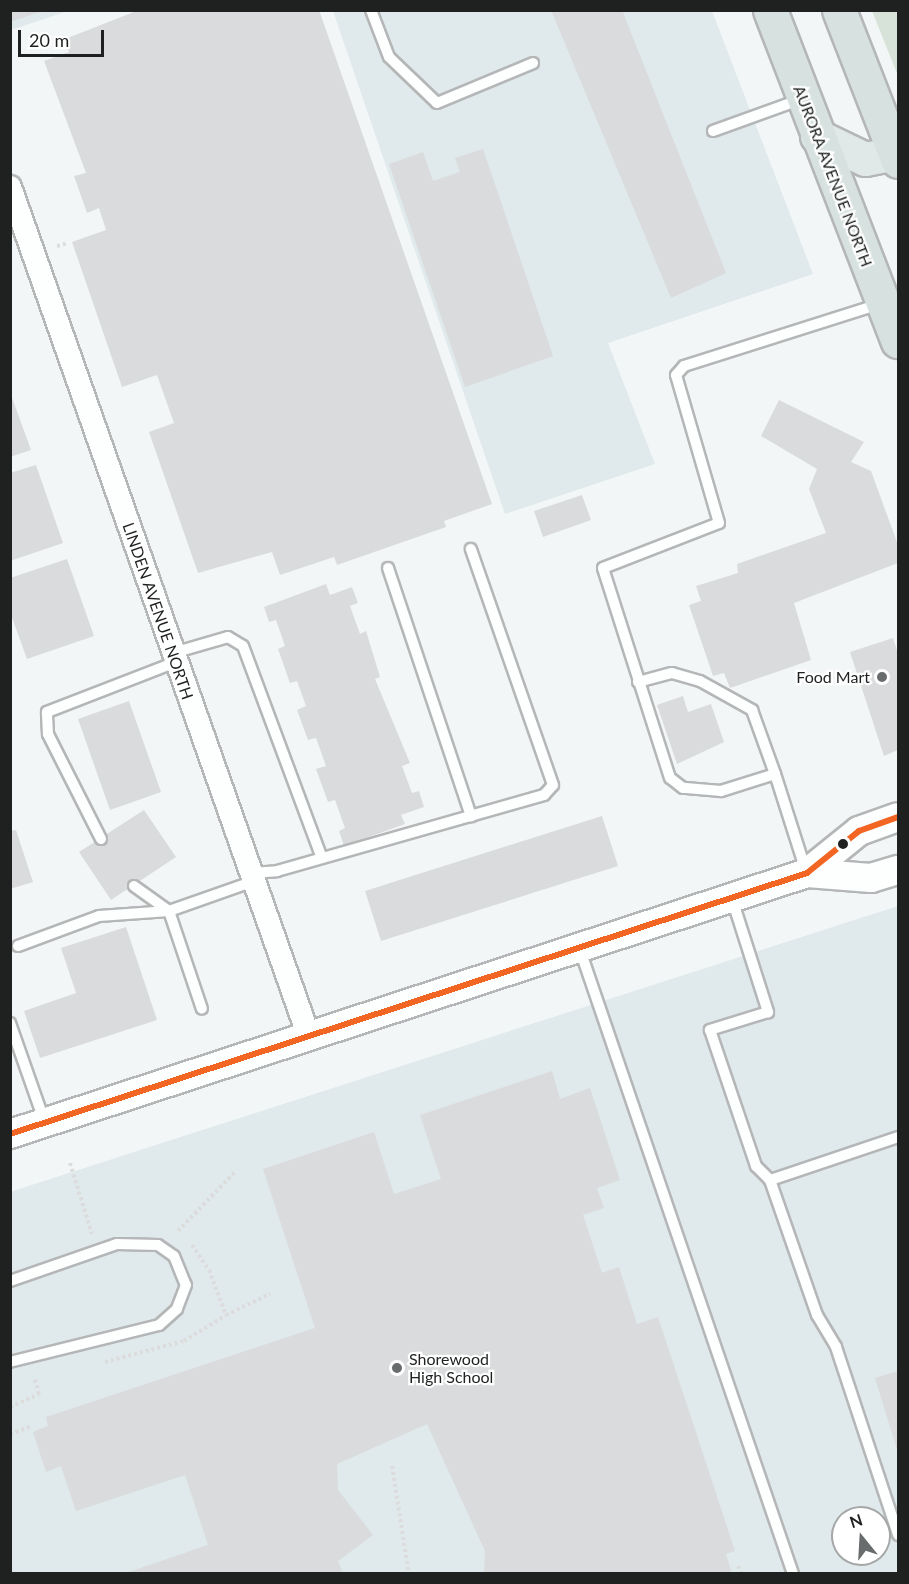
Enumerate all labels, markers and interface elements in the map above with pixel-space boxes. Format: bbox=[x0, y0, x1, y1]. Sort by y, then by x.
scale bar bbox=[21, 18, 106, 56]
text: 20 m bbox=[29, 29, 69, 51]
street label: AURORA AVENUE NORTH bbox=[789, 82, 877, 270]
street label: LINDEN AVENUE NORTH bbox=[119, 520, 197, 702]
place label: Food Mart bbox=[796, 667, 870, 687]
marker: Food Mart bbox=[875, 670, 889, 684]
unlabelled marker bbox=[837, 838, 849, 850]
place label: Shorewood High School bbox=[409, 1349, 493, 1387]
marker: Shorewood High School bbox=[390, 1361, 404, 1375]
north arrow bbox=[831, 1506, 891, 1566]
text: N bbox=[847, 1509, 865, 1531]

